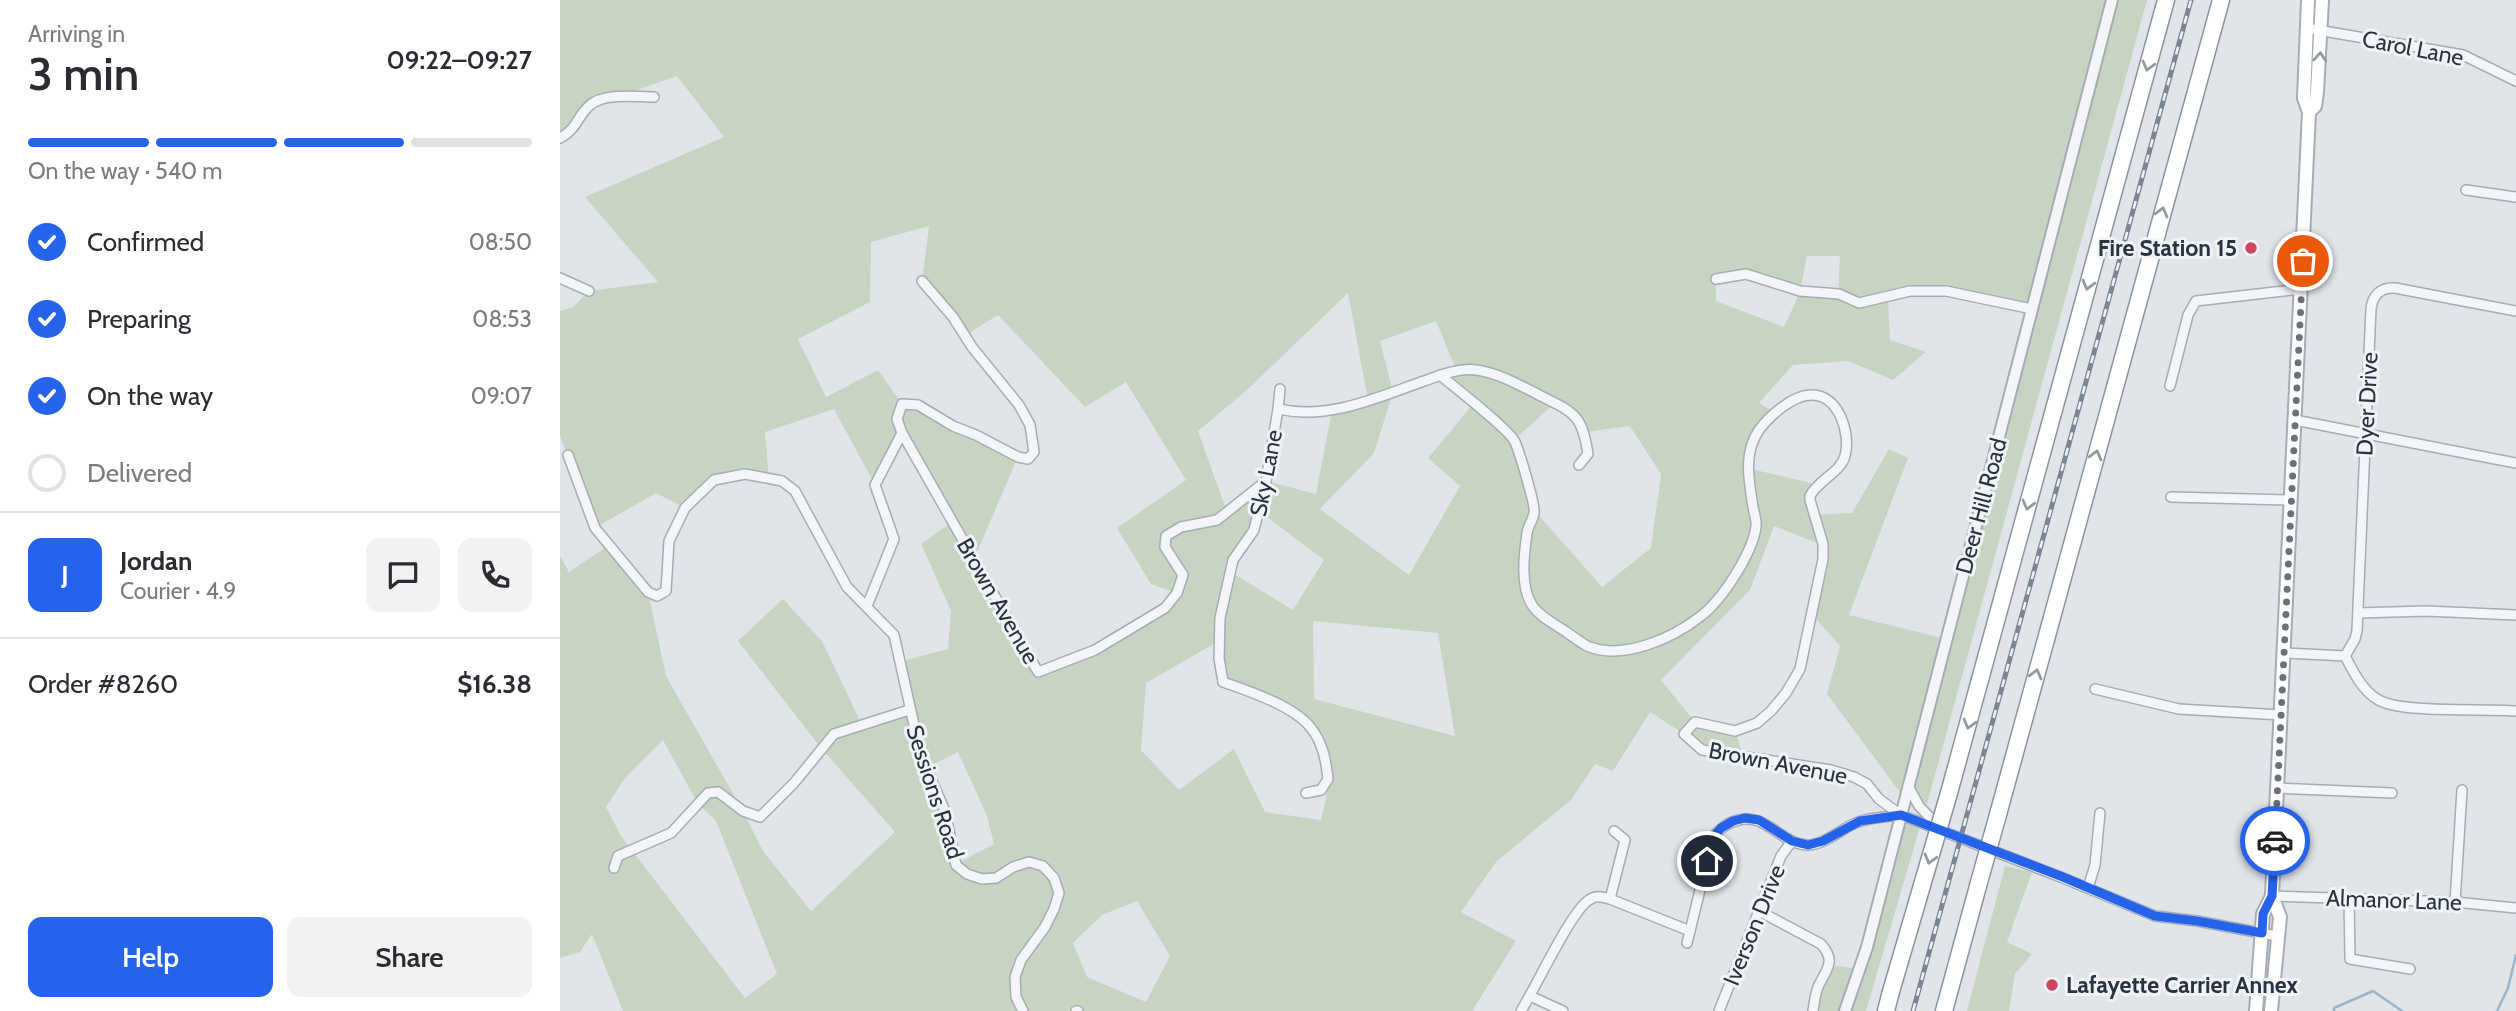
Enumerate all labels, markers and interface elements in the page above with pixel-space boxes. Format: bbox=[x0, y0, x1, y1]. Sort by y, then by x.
text: Arriving in bbox=[28, 20, 125, 48]
street label: Carol Lane bbox=[2360, 24, 2466, 72]
text: 09:22–09:27 bbox=[387, 44, 532, 76]
text: 3 min bbox=[28, 46, 139, 102]
one-way arrow bbox=[2312, 51, 2327, 62]
one-way arrow bbox=[2141, 60, 2156, 72]
text: On the way · 540 m bbox=[28, 157, 223, 185]
one-way arrow bbox=[2154, 206, 2168, 218]
icon: check bbox=[28, 223, 66, 261]
text: Confirmed bbox=[87, 226, 204, 258]
text: 08:50 bbox=[469, 228, 532, 256]
pin bbox=[2273, 231, 2333, 291]
place label: Fire Station 15 bbox=[2098, 234, 2237, 262]
marker: Fire Station 15 bbox=[2243, 240, 2259, 256]
icon: bag bbox=[2284, 242, 2322, 280]
one-way arrow bbox=[2082, 279, 2096, 291]
icon: check bbox=[28, 300, 66, 338]
text: Preparing bbox=[87, 303, 191, 335]
text: 08:53 bbox=[472, 305, 532, 333]
street label: Dyer Drive bbox=[2350, 351, 2384, 457]
icon: check bbox=[28, 377, 66, 415]
text: On the way bbox=[87, 380, 213, 412]
text: 09:07 bbox=[471, 382, 532, 410]
street label: Sky Lane bbox=[1244, 427, 1288, 519]
street label: Deer Hill Road bbox=[1949, 435, 2013, 577]
one-way arrow bbox=[2087, 449, 2102, 461]
text: Delivered bbox=[87, 457, 192, 489]
one-way arrow bbox=[2022, 499, 2037, 511]
street label: Brown Avenue bbox=[951, 533, 1045, 669]
button: chat bbox=[366, 538, 440, 612]
button: phone bbox=[458, 538, 532, 612]
text: Jordan bbox=[120, 545, 192, 577]
text: J bbox=[61, 559, 69, 591]
text: Courier · 4.9 bbox=[120, 577, 236, 605]
text: Order #8260 bbox=[28, 668, 178, 700]
text: $16.38 bbox=[457, 668, 532, 700]
one-way arrow bbox=[2028, 668, 2042, 680]
one-way arrow bbox=[1962, 718, 1977, 730]
street label: Sessions Road bbox=[900, 721, 970, 863]
street label: Brown Avenue bbox=[1706, 736, 1850, 790]
courier bbox=[2240, 806, 2310, 876]
icon: car bbox=[2256, 822, 2294, 860]
pin bbox=[1677, 831, 1737, 891]
icon: home bbox=[1688, 842, 1726, 880]
one-way arrow bbox=[1924, 853, 1938, 865]
street label: Iverson Drive bbox=[1717, 860, 1791, 989]
street label: Almanor Lane bbox=[2326, 884, 2463, 916]
button: Help bbox=[28, 917, 273, 997]
button: Share bbox=[287, 917, 532, 997]
place label: Lafayette Carrier Annex bbox=[2066, 971, 2299, 999]
marker: Lafayette Carrier Annex bbox=[2044, 977, 2060, 993]

